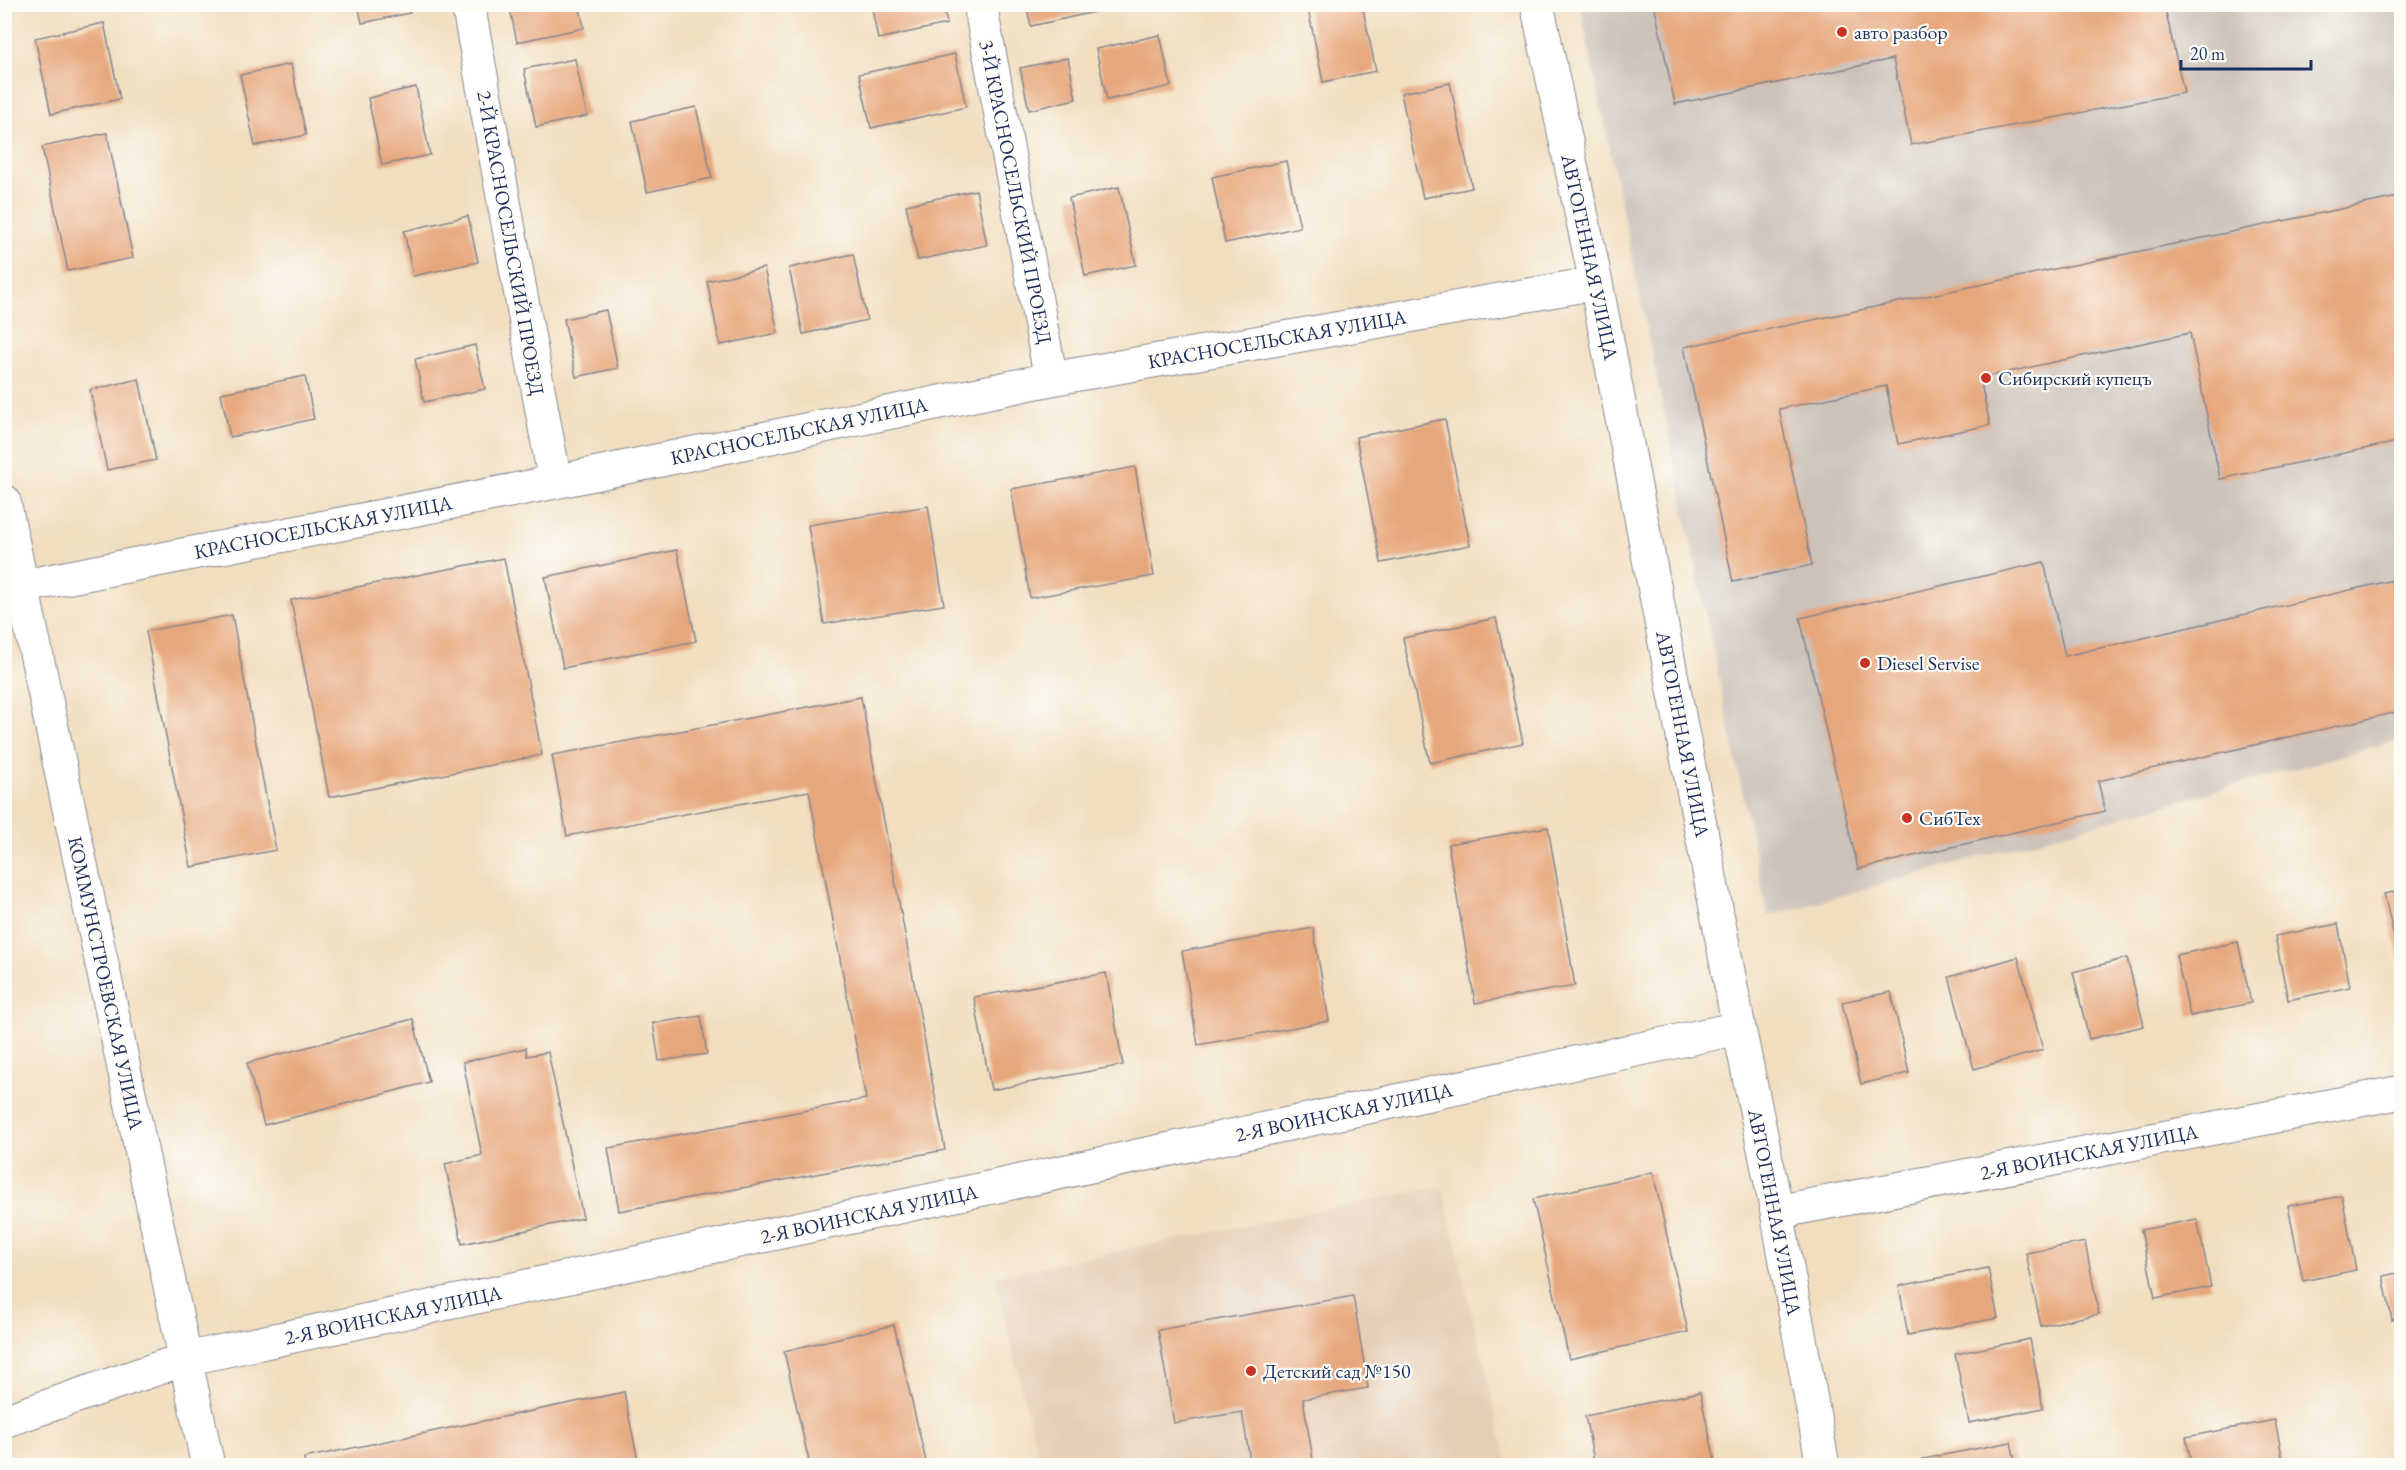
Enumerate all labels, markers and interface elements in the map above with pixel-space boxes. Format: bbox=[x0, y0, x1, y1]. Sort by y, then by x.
place label: авто разбор bbox=[1854, 19, 1948, 45]
marker: авто разбор bbox=[1835, 25, 1849, 39]
scale bar bbox=[2181, 33, 2312, 71]
street label: 3-Й КРАСНОСЕЛЬСКИЙ ПРОЕЗД bbox=[974, 38, 1058, 346]
text: 20 m bbox=[2190, 42, 2225, 65]
street label: 2-Й КРАСНОСЕЛЬСКИЙ ПРОЕЗД bbox=[471, 88, 551, 398]
street label: АВТОГЕННАЯ УЛИЦА bbox=[1555, 151, 1625, 362]
street label: КРАСНОСЕЛЬСКАЯ УЛИЦА bbox=[1146, 303, 1408, 375]
place label: Сибирский купецъ bbox=[1998, 365, 2152, 391]
marker: Сибирский купецъ bbox=[1979, 371, 1993, 385]
street label: КРАСНОСЕЛЬСКАЯ УЛИЦА bbox=[668, 391, 930, 471]
street label: КРАСНОСЕЛЬСКАЯ УЛИЦА bbox=[192, 489, 454, 565]
street label: АВТОГЕННАЯ УЛИЦА bbox=[1650, 628, 1716, 840]
place label: Diesel Servise bbox=[1877, 650, 1980, 676]
marker: Diesel Servise bbox=[1858, 656, 1872, 670]
place label: СибТех bbox=[1919, 805, 1981, 831]
marker: СибТех bbox=[1900, 811, 1914, 825]
street label: КОММУНСТРОЕВСКАЯ УЛИЦА bbox=[62, 834, 150, 1132]
street label: 2-Я ВОИНСКАЯ УЛИЦА bbox=[1233, 1076, 1455, 1148]
street label: АВТОГЕННАЯ УЛИЦА bbox=[1742, 1106, 1808, 1318]
street label: 2-Я ВОИНСКАЯ УЛИЦА bbox=[1978, 1118, 2200, 1186]
street label: 2-Я ВОИНСКАЯ УЛИЦА bbox=[758, 1178, 980, 1250]
street label: 2-Я ВОИНСКАЯ УЛИЦА bbox=[282, 1279, 504, 1351]
place label: Детский сад №150 bbox=[1263, 1358, 1411, 1384]
marker: Детский сад №150 bbox=[1244, 1364, 1258, 1378]

